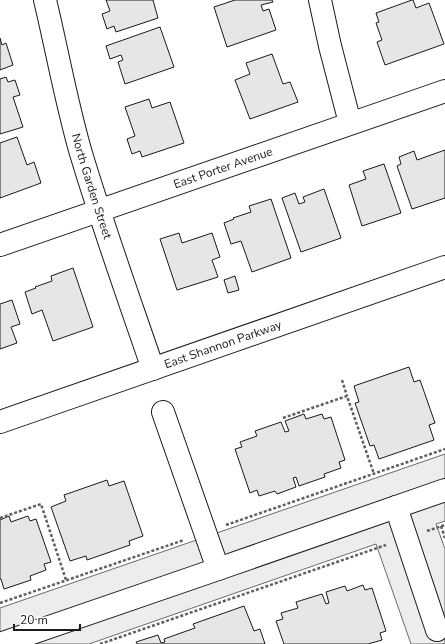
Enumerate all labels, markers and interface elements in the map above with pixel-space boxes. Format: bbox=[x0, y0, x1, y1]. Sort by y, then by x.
street label: North Garden Street bbox=[68, 132, 116, 242]
street label: East Porter Avenue bbox=[171, 143, 275, 192]
street label: East Shannon Parkway bbox=[162, 316, 285, 372]
scale bar bbox=[14, 606, 80, 632]
text: 20 m bbox=[20, 612, 48, 628]

